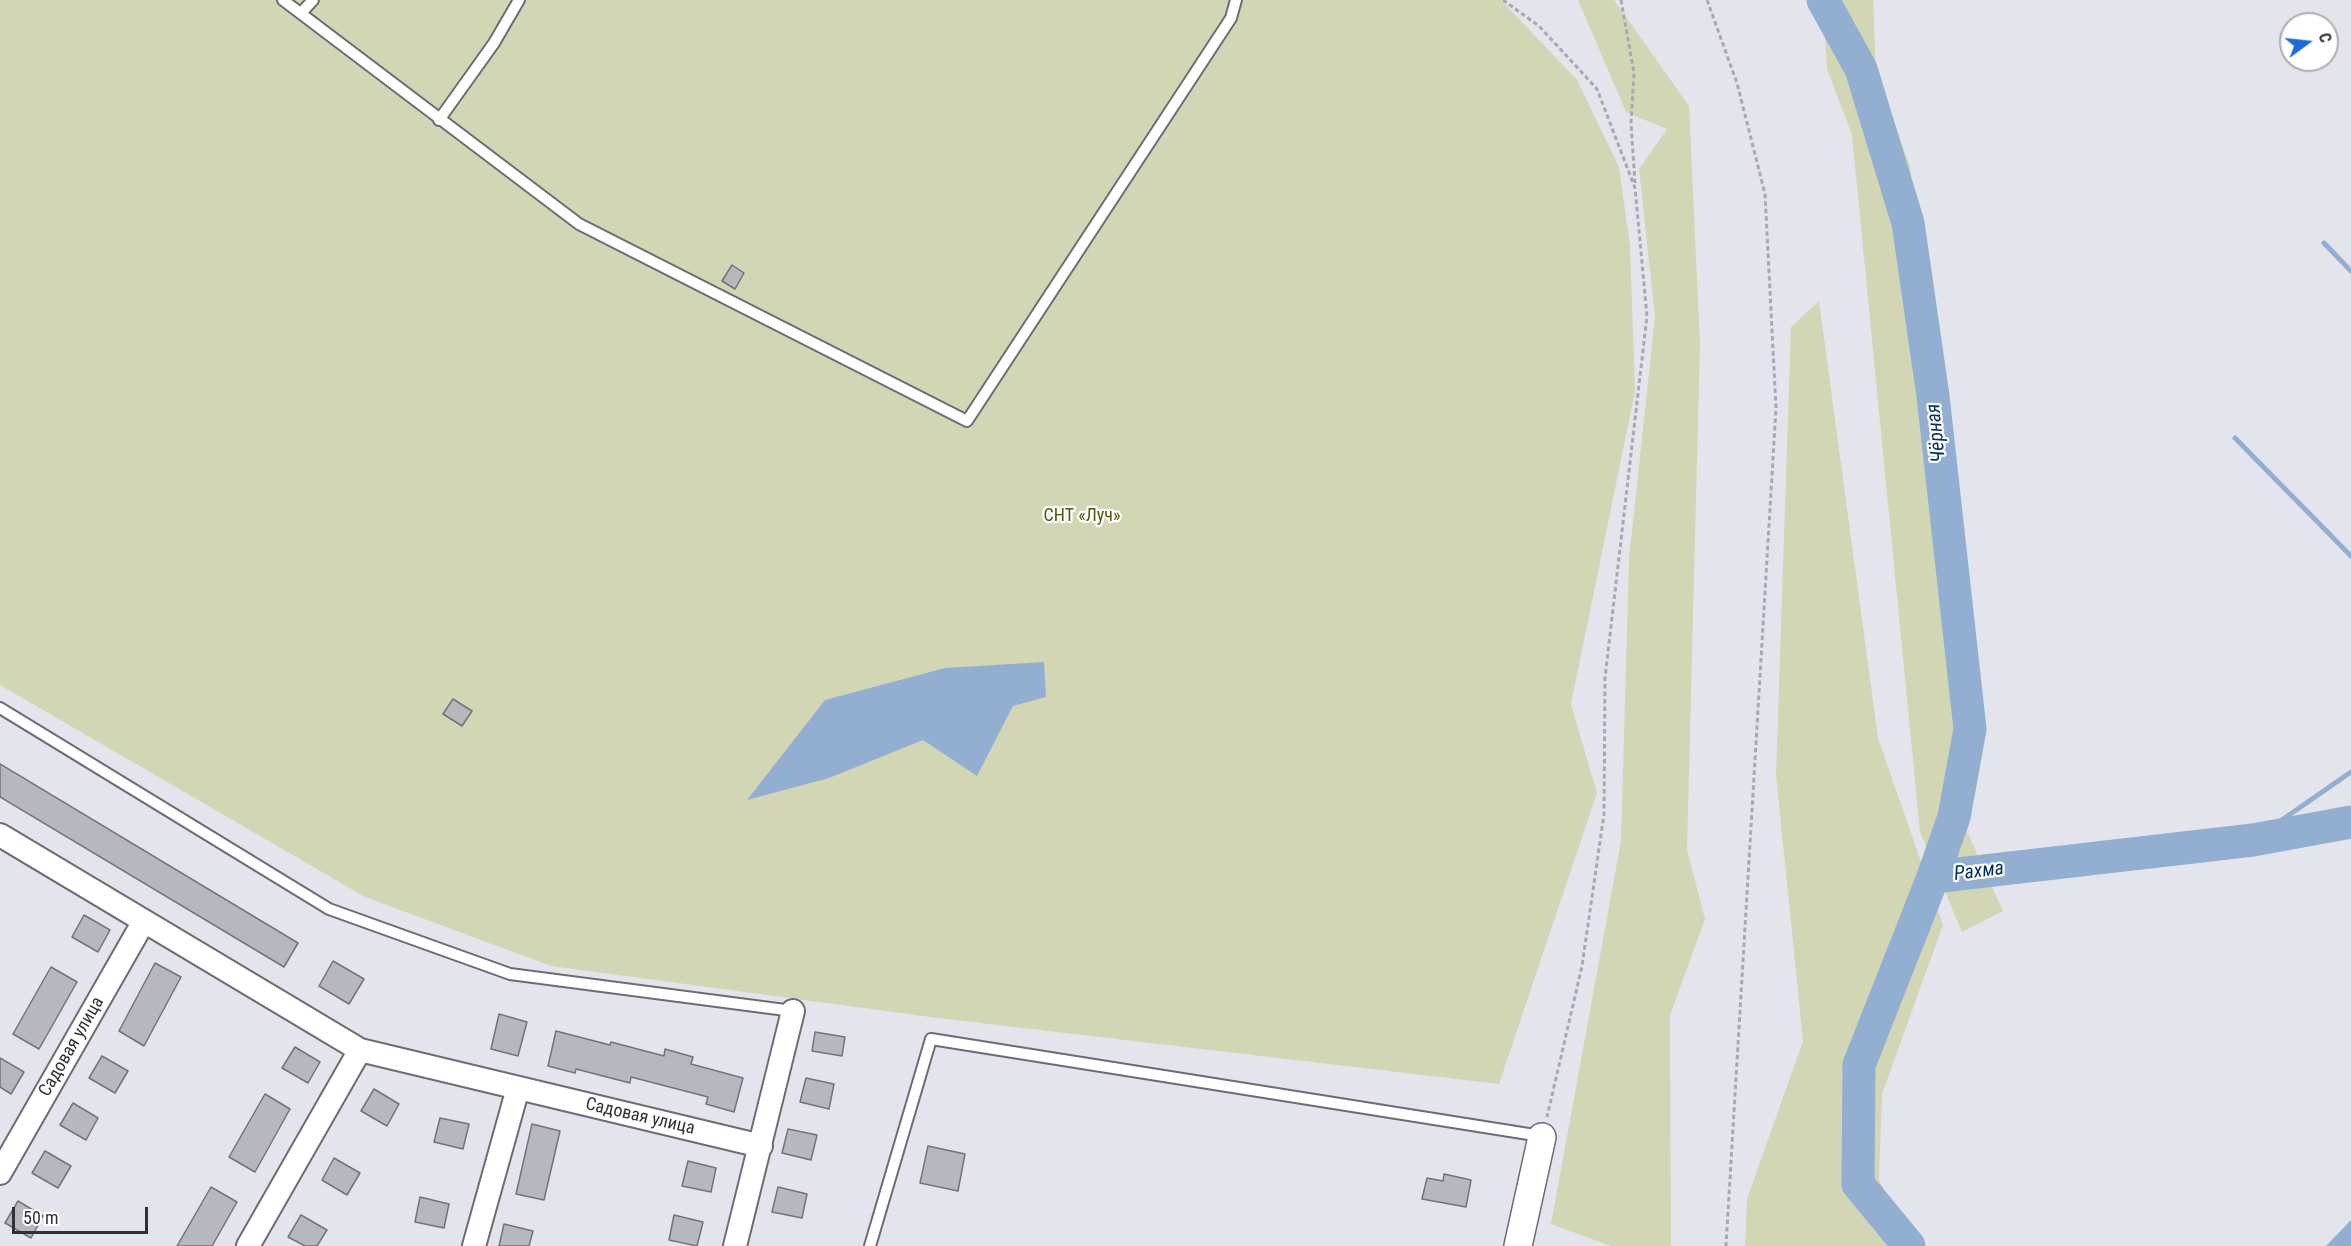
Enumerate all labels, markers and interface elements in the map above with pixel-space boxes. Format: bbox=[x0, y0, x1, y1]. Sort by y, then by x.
north arrow bbox=[2279, 12, 2339, 72]
text: С bbox=[2315, 31, 2335, 45]
water label: Чёрная bbox=[1922, 402, 1952, 464]
park label: СНТ «Луч» bbox=[1044, 505, 1120, 527]
water label: Рахма bbox=[1953, 857, 2005, 887]
street label: Садовая улица bbox=[35, 993, 109, 1101]
street label: Садовая улица bbox=[583, 1094, 697, 1140]
scale bar bbox=[15, 1195, 152, 1233]
text: 50 m bbox=[23, 1207, 58, 1228]

